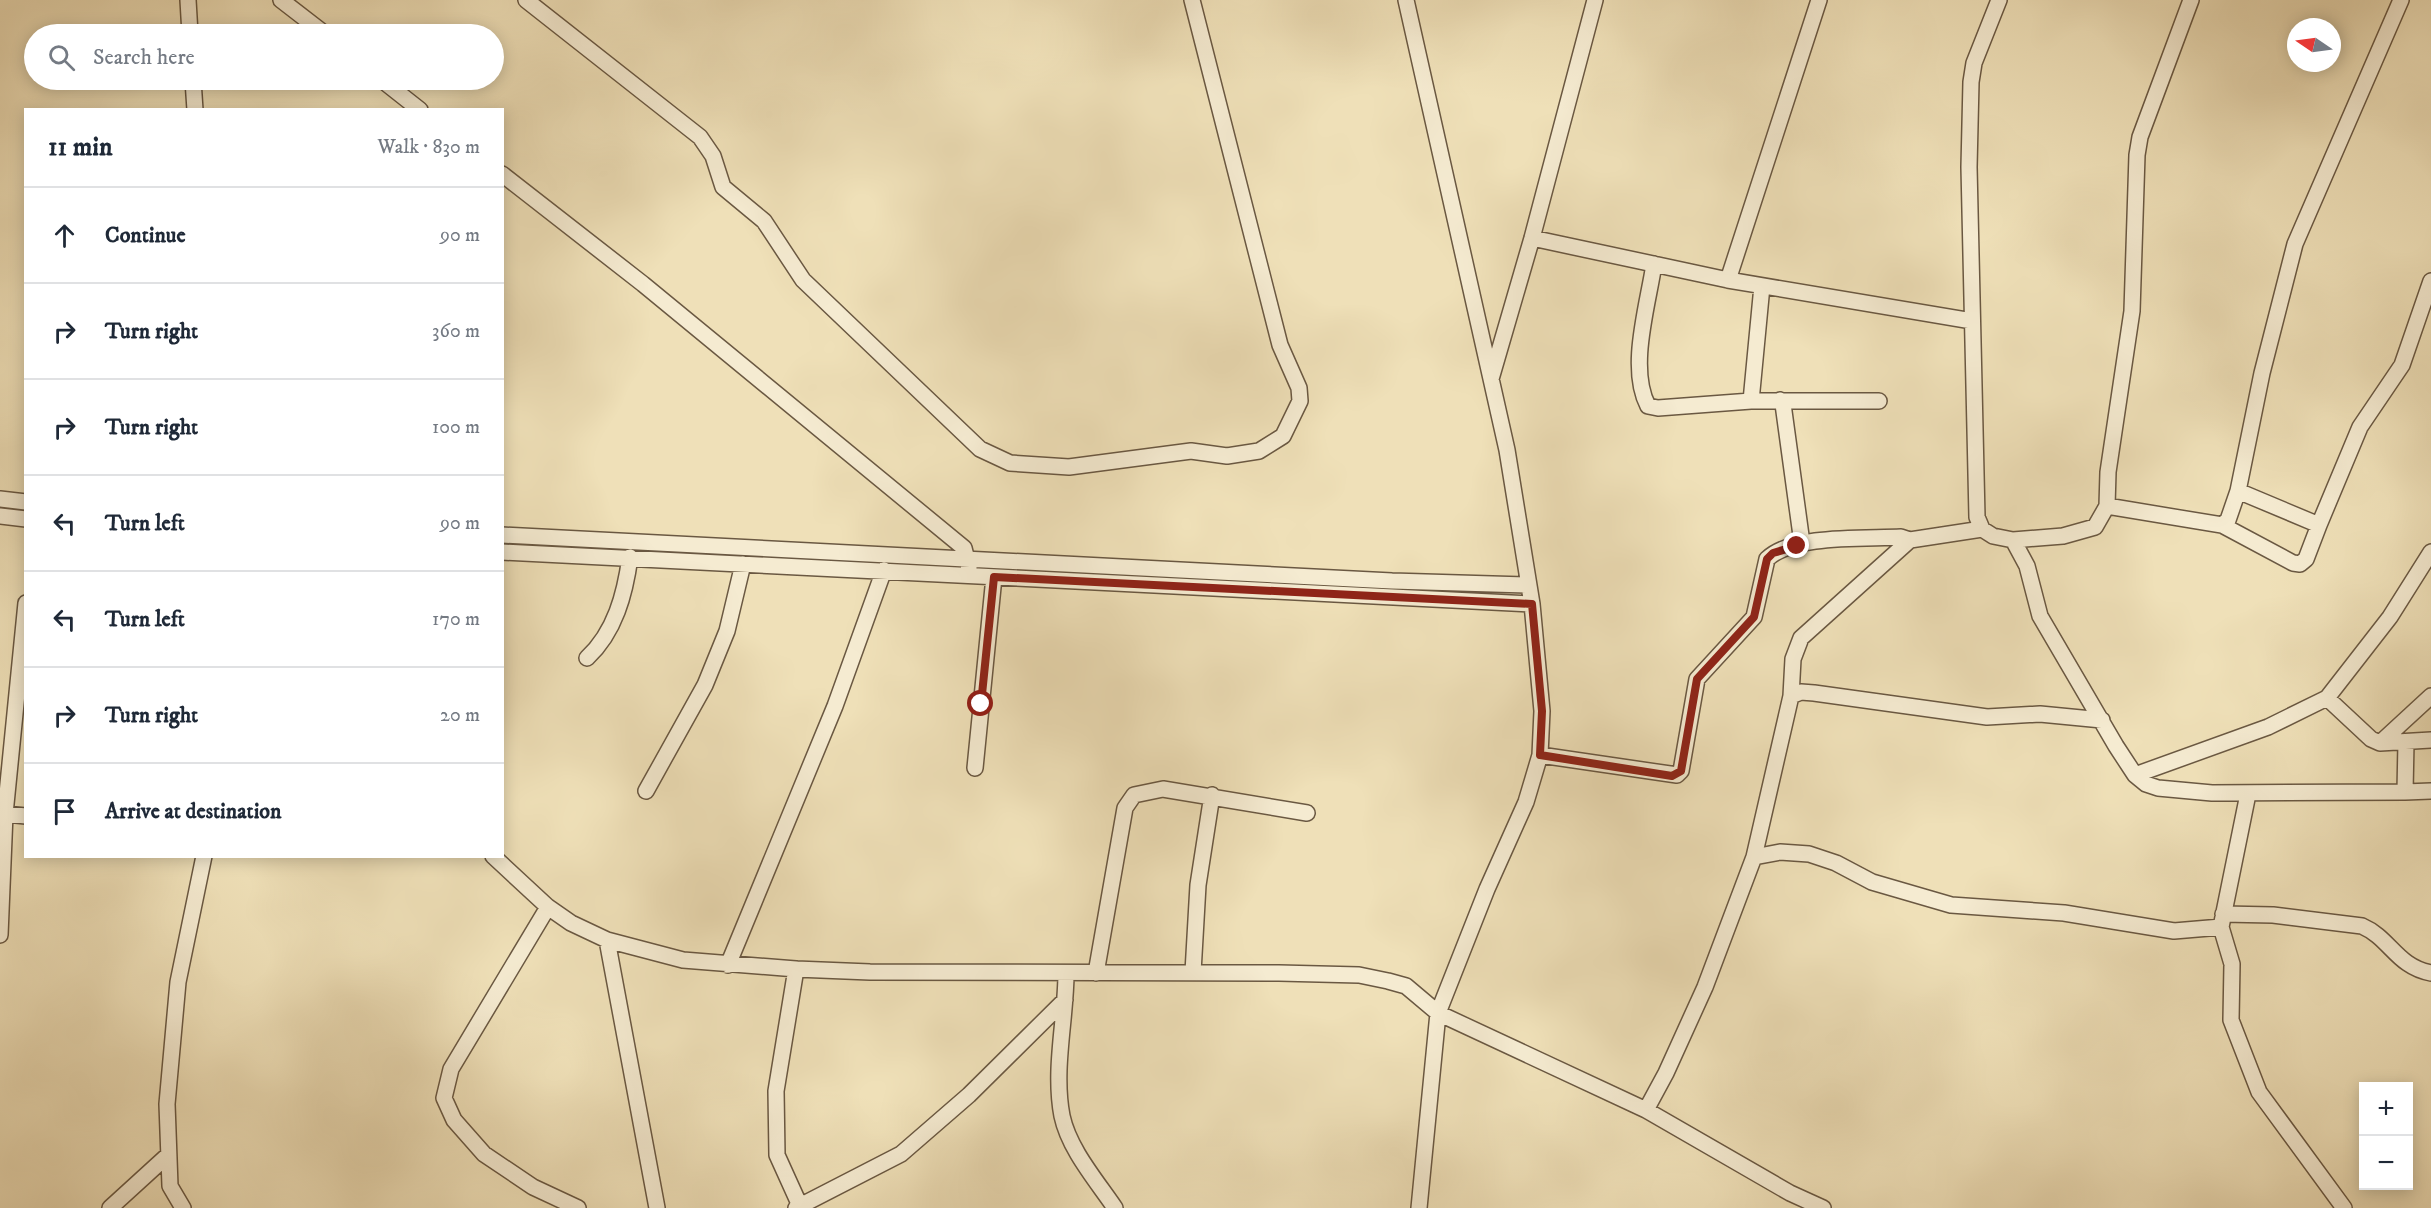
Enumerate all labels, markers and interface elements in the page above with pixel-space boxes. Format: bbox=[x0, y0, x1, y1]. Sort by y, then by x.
north arrow bbox=[2287, 18, 2341, 72]
search box bbox=[24, 24, 504, 90]
icon: search bbox=[45, 41, 78, 74]
text: Search here bbox=[93, 44, 195, 71]
text: 11 min bbox=[48, 131, 113, 164]
text: Walk · 830 m bbox=[378, 135, 480, 160]
icon: ahead bbox=[48, 219, 81, 252]
text: Continue bbox=[105, 222, 186, 249]
text: 90 m bbox=[440, 223, 480, 248]
icon: right bbox=[48, 315, 81, 348]
text: Turn right bbox=[105, 318, 198, 345]
text: 360 m bbox=[432, 319, 480, 344]
icon: right bbox=[48, 411, 81, 444]
text: Turn right bbox=[105, 414, 198, 441]
text: 100 m bbox=[432, 415, 480, 440]
icon: left bbox=[48, 507, 81, 540]
text: Turn left bbox=[105, 510, 185, 537]
text: 90 m bbox=[440, 511, 480, 536]
route end bbox=[1783, 532, 1809, 558]
icon: left bbox=[48, 603, 81, 636]
text: Turn left bbox=[105, 606, 185, 633]
text: 170 m bbox=[432, 607, 480, 632]
route start bbox=[967, 690, 993, 716]
icon: right bbox=[48, 699, 81, 732]
text: Turn right bbox=[105, 702, 198, 729]
text: 20 m bbox=[440, 703, 480, 728]
icon: arrive bbox=[48, 795, 81, 828]
text: Arrive at destination bbox=[105, 798, 282, 825]
map controls bbox=[2359, 1082, 2413, 1190]
button: + bbox=[2359, 1082, 2413, 1136]
button: − bbox=[2359, 1136, 2413, 1190]

